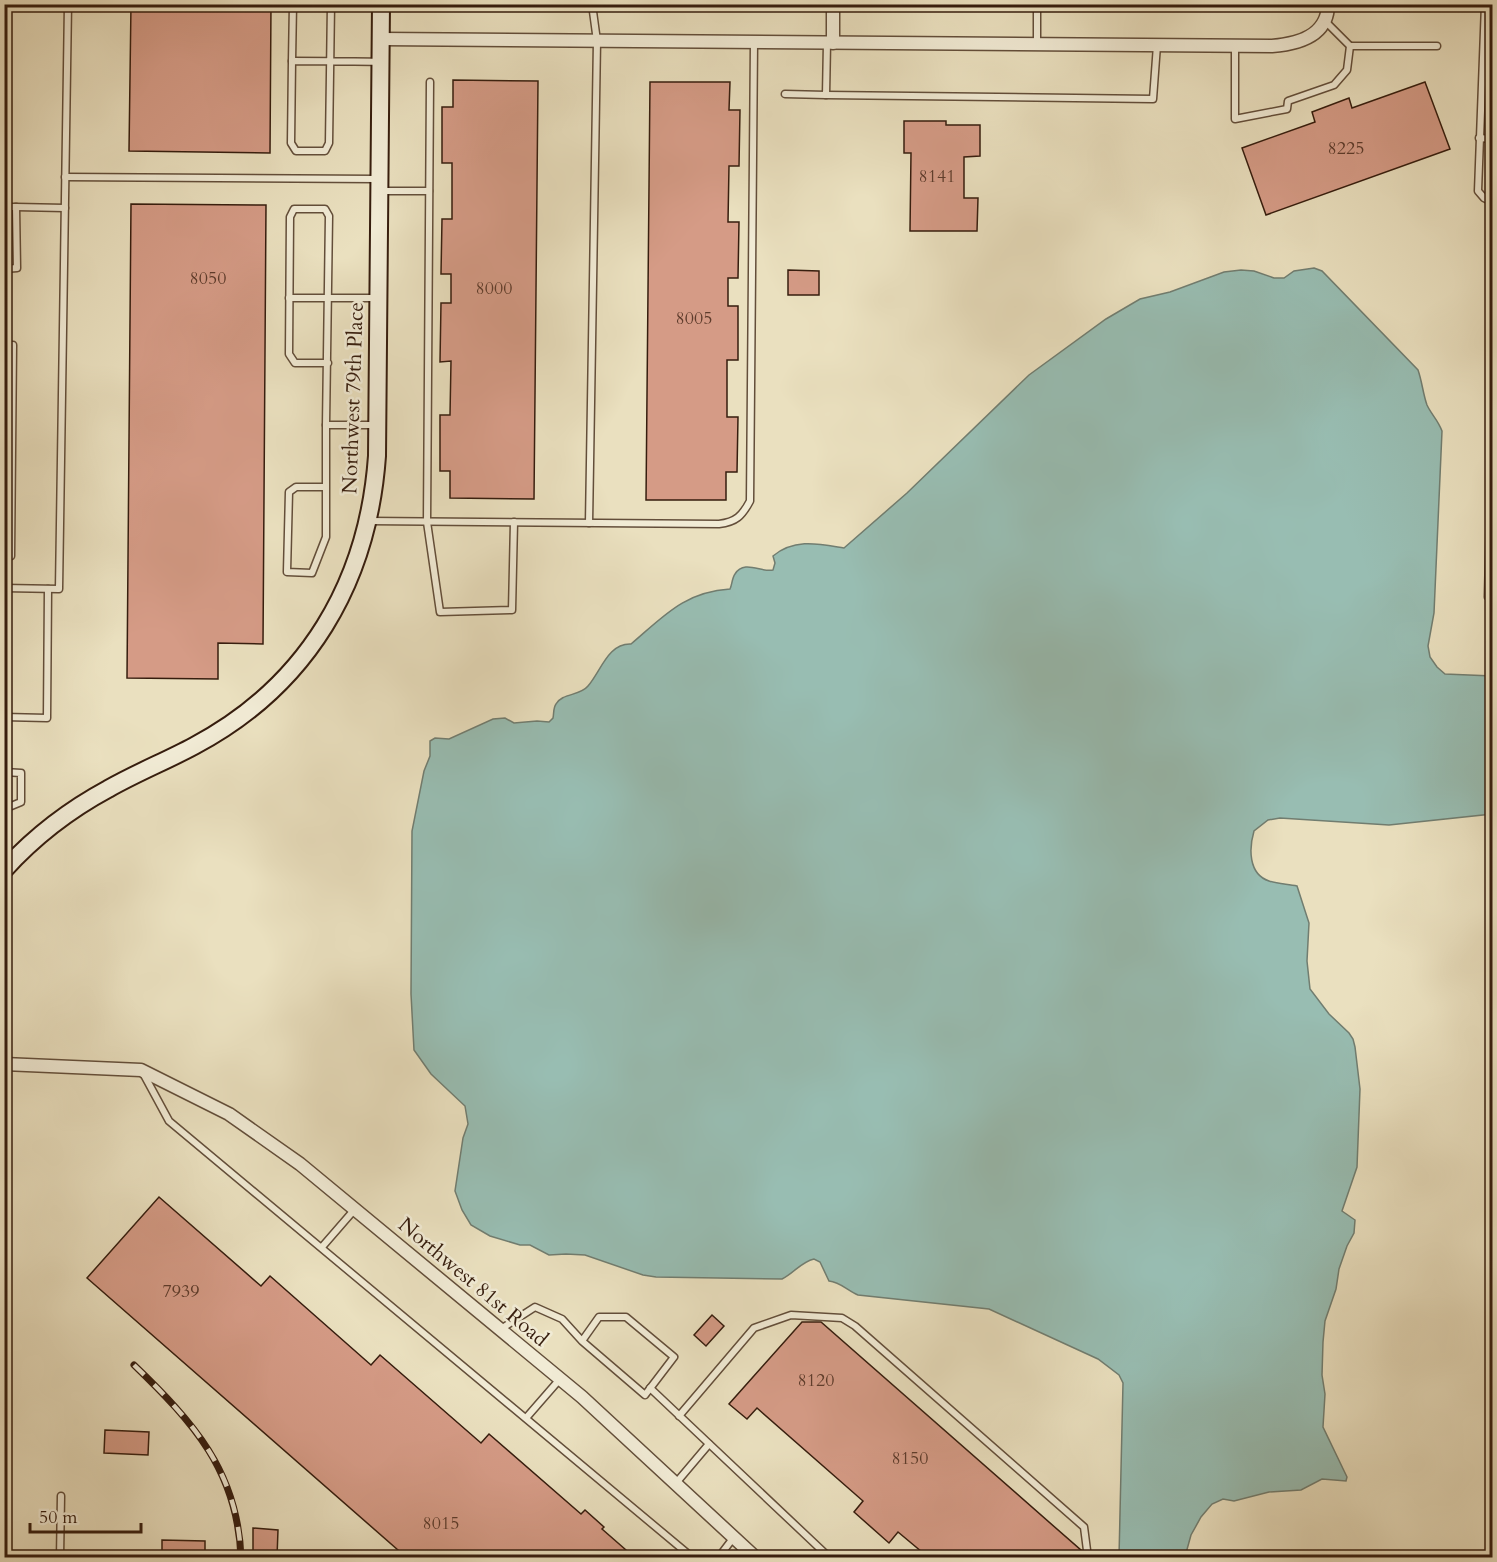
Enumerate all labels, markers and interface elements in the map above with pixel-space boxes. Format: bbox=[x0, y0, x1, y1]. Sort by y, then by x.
house number: 8225 bbox=[1328, 136, 1364, 161]
house number: 8141 bbox=[919, 164, 955, 189]
house number: 8050 bbox=[190, 266, 226, 291]
house number: 8000 bbox=[476, 276, 512, 301]
street label: Northwest 79th Place bbox=[335, 302, 371, 494]
house number: 8005 bbox=[676, 306, 712, 331]
street label: Northwest 81st Road bbox=[392, 1211, 554, 1353]
house number: 7939 bbox=[163, 1279, 199, 1304]
house number: 8120 bbox=[798, 1368, 834, 1393]
house number: 8150 bbox=[892, 1446, 928, 1471]
scale bar bbox=[30, 1496, 141, 1534]
text: 50 m bbox=[39, 1505, 78, 1530]
house number: 8015 bbox=[423, 1511, 459, 1536]

